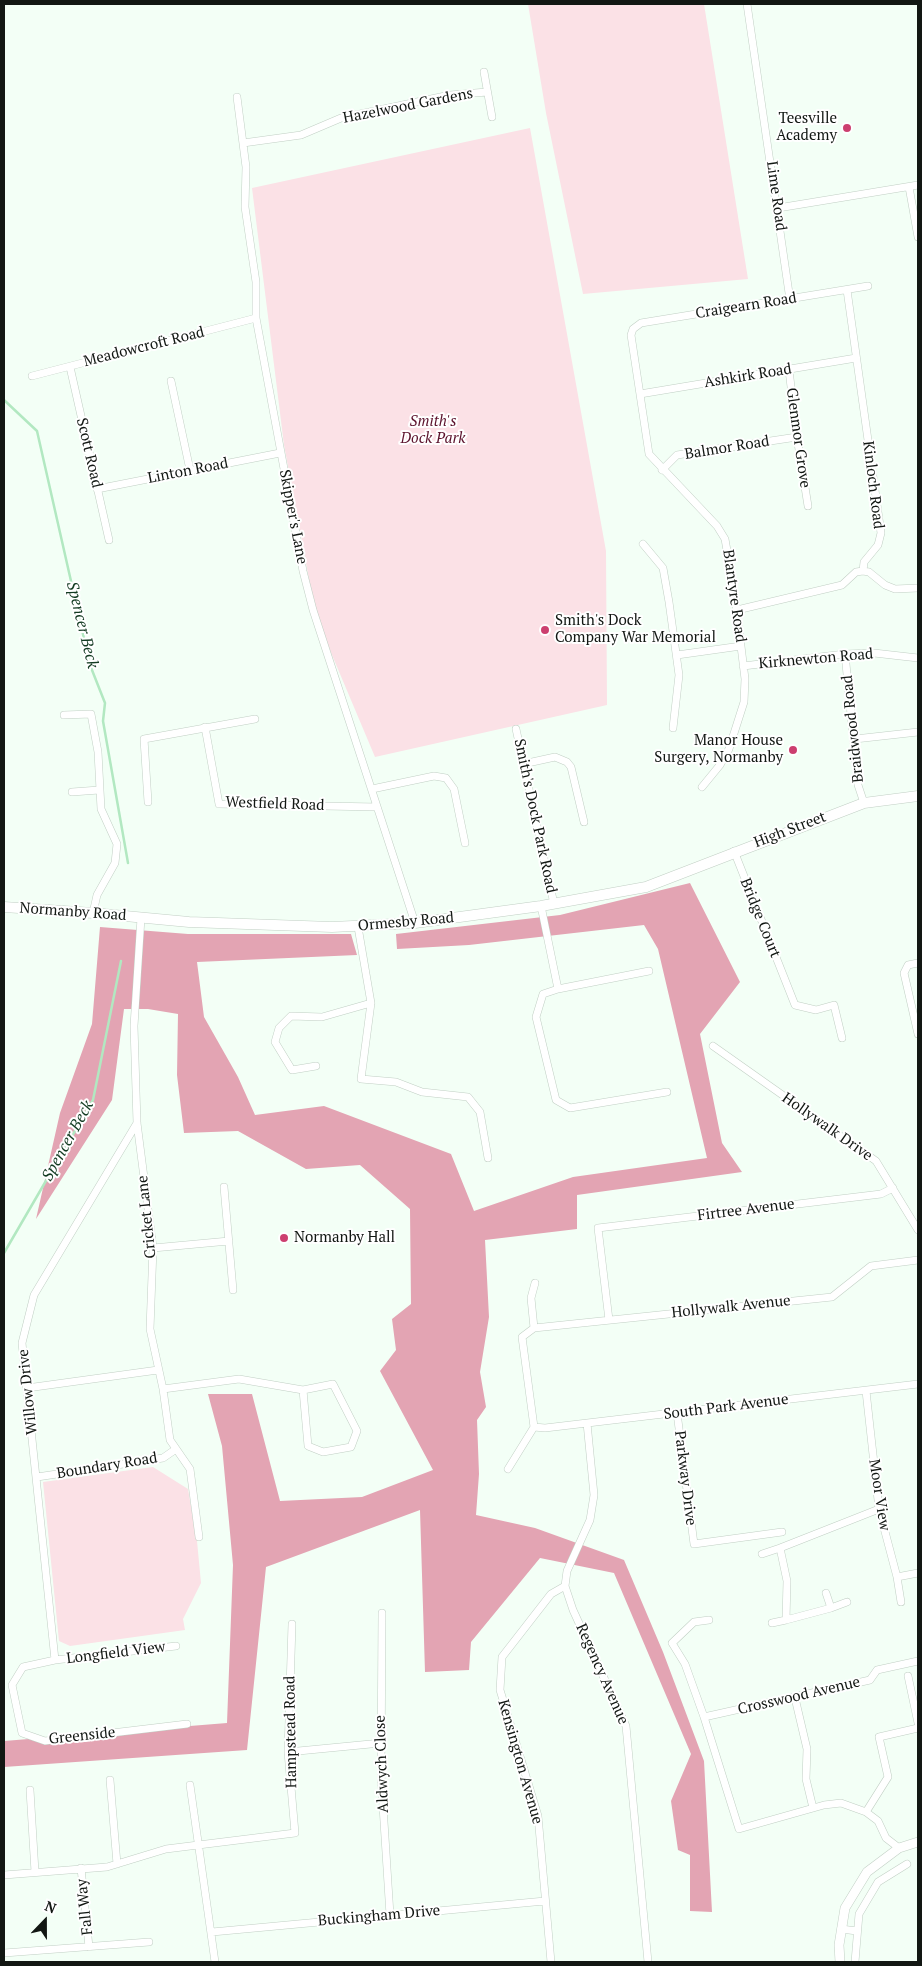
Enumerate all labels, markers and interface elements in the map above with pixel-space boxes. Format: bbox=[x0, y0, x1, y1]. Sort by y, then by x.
street label: Hazelwood Gardens bbox=[342, 85, 474, 127]
place label: Teesville Academy bbox=[776, 110, 837, 145]
marker: Teesville Academy bbox=[841, 122, 853, 134]
street label: Lime Road bbox=[762, 160, 790, 232]
street label: Craigearn Road bbox=[694, 289, 798, 323]
street label: Meadowcroft Road bbox=[82, 323, 206, 371]
street label: Ashkirk Road bbox=[703, 360, 793, 392]
street label: Glenmor Grove bbox=[782, 387, 814, 489]
park label: Smith's Dock Park bbox=[400, 413, 466, 448]
street label: Scott Road bbox=[72, 416, 106, 490]
street label: Balmor Road bbox=[683, 432, 771, 464]
street label: Kinloch Road bbox=[859, 440, 887, 530]
street label: Linton Road bbox=[146, 454, 230, 488]
street label: Skipper's Lane bbox=[275, 468, 311, 566]
street label: Blantyre Road bbox=[719, 548, 749, 644]
water label: Spencer Beck bbox=[62, 580, 102, 670]
place label: Smith's Dock Company War Memorial bbox=[555, 612, 716, 647]
marker: Smith's Dock Company War Memorial bbox=[539, 624, 551, 636]
street label: Kirknewton Road bbox=[758, 645, 874, 673]
street label: Braidwood Road bbox=[838, 674, 868, 784]
place label: Manor House Surgery, Normanby bbox=[654, 732, 783, 767]
street label: Smith's Dock Park Road bbox=[510, 737, 560, 895]
marker: Manor House Surgery, Normanby bbox=[787, 744, 799, 756]
street label: Westfield Road bbox=[225, 793, 325, 815]
street label: High Street bbox=[751, 808, 829, 852]
street label: Bridge Court bbox=[736, 875, 784, 961]
street label: Normanby Road bbox=[19, 899, 127, 925]
street label: Ormesby Road bbox=[357, 909, 455, 935]
street label: Hollywalk Drive bbox=[778, 1089, 876, 1165]
water label: Spencer Beck bbox=[38, 1097, 98, 1185]
street label: Cricket Lane bbox=[134, 1175, 160, 1259]
street label: Firtree Avenue bbox=[696, 1195, 796, 1225]
place label: Normanby Hall bbox=[294, 1229, 395, 1247]
marker: Normanby Hall bbox=[278, 1232, 290, 1244]
street label: Hollywalk Avenue bbox=[670, 1292, 792, 1322]
street label: Willow Drive bbox=[15, 1348, 41, 1436]
street label: South Park Avenue bbox=[663, 1390, 789, 1424]
street label: Parkway Drive bbox=[670, 1430, 700, 1526]
street label: Boundary Road bbox=[55, 1449, 159, 1483]
street label: Moor View bbox=[864, 1458, 894, 1532]
street label: Regency Avenue bbox=[572, 1621, 632, 1727]
street label: Longfield View bbox=[65, 1638, 167, 1668]
street label: Crosswood Avenue bbox=[736, 1673, 862, 1719]
street label: Hampstead Road bbox=[281, 1676, 301, 1788]
street label: Kensington Avenue bbox=[494, 1698, 546, 1826]
street label: Aldwych Close bbox=[371, 1715, 393, 1813]
street label: Greenside bbox=[48, 1724, 116, 1748]
street label: Fall Way bbox=[73, 1878, 97, 1936]
north arrow bbox=[20, 1896, 70, 1946]
text: N bbox=[42, 1896, 59, 1917]
street label: Buckingham Drive bbox=[317, 1902, 441, 1930]

